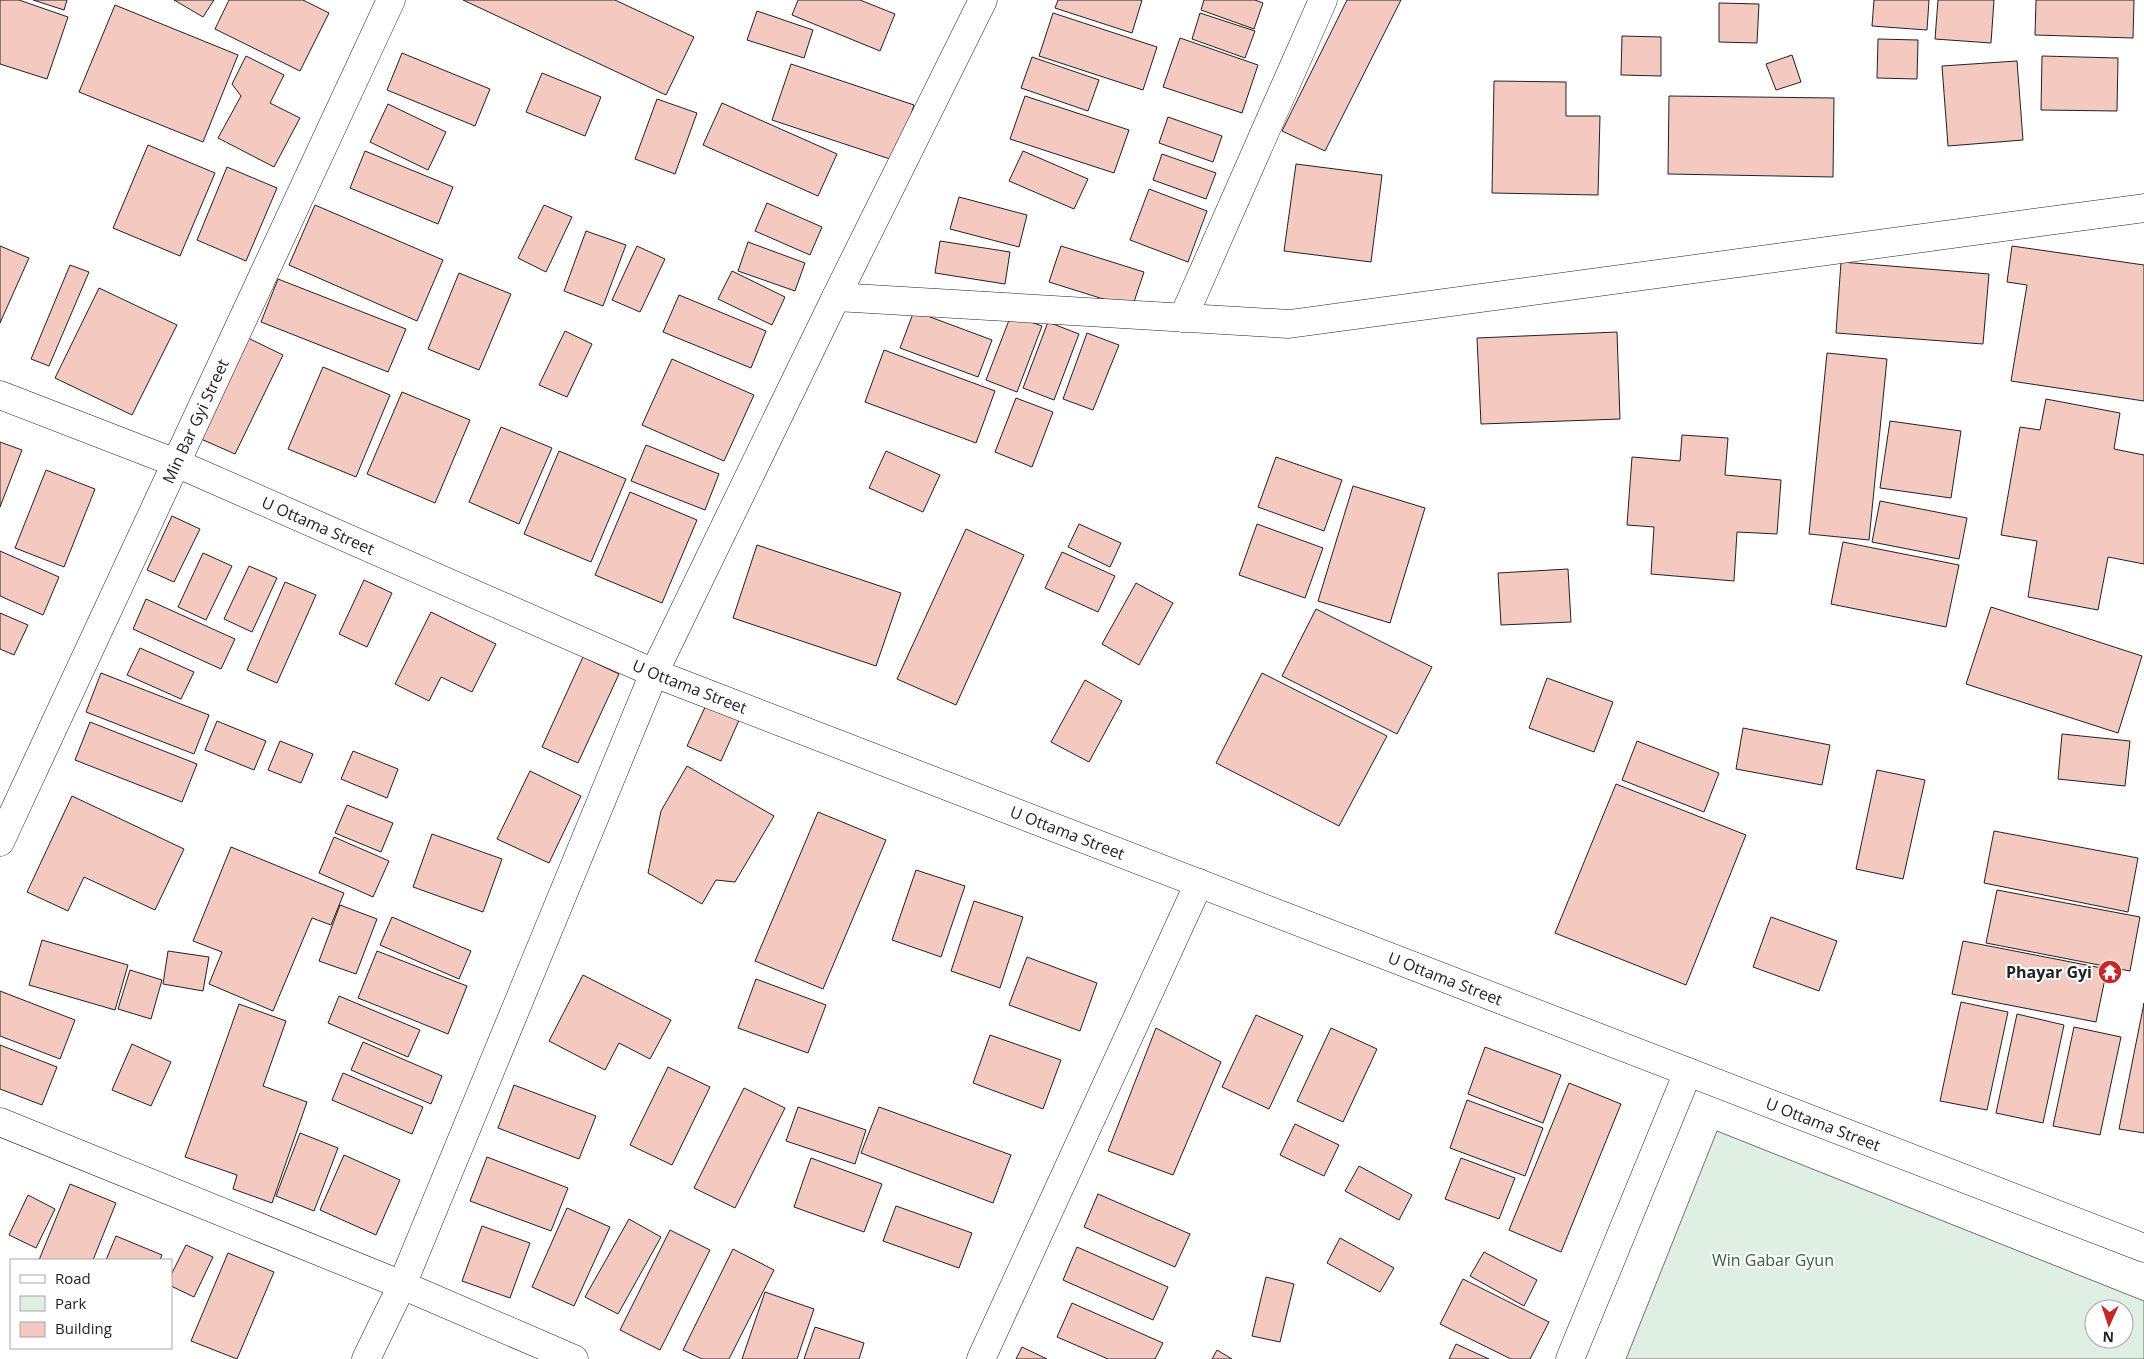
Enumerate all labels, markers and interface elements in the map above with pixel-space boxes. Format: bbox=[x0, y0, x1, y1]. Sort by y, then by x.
street label: Min Bar Gyi Street bbox=[157, 355, 234, 487]
street label: U Ottama Street bbox=[258, 491, 378, 560]
street label: U Ottama Street bbox=[629, 654, 750, 719]
street label: U Ottama Street bbox=[1007, 801, 1128, 865]
street label: U Ottama Street bbox=[1385, 946, 1506, 1011]
temple icon: Phayar Gyi bbox=[2097, 959, 2123, 985]
place label: Phayar Gyi bbox=[2006, 961, 2092, 983]
street label: U Ottama Street bbox=[1763, 1092, 1884, 1156]
park label: Win Gabar Gyun bbox=[1712, 1249, 1834, 1271]
legend bbox=[10, 1259, 172, 1349]
text: Road bbox=[55, 1268, 91, 1288]
text: Park bbox=[55, 1293, 86, 1313]
north arrow bbox=[2084, 1299, 2134, 1349]
text: Building bbox=[55, 1318, 112, 1338]
text: N bbox=[2102, 1328, 2114, 1347]

